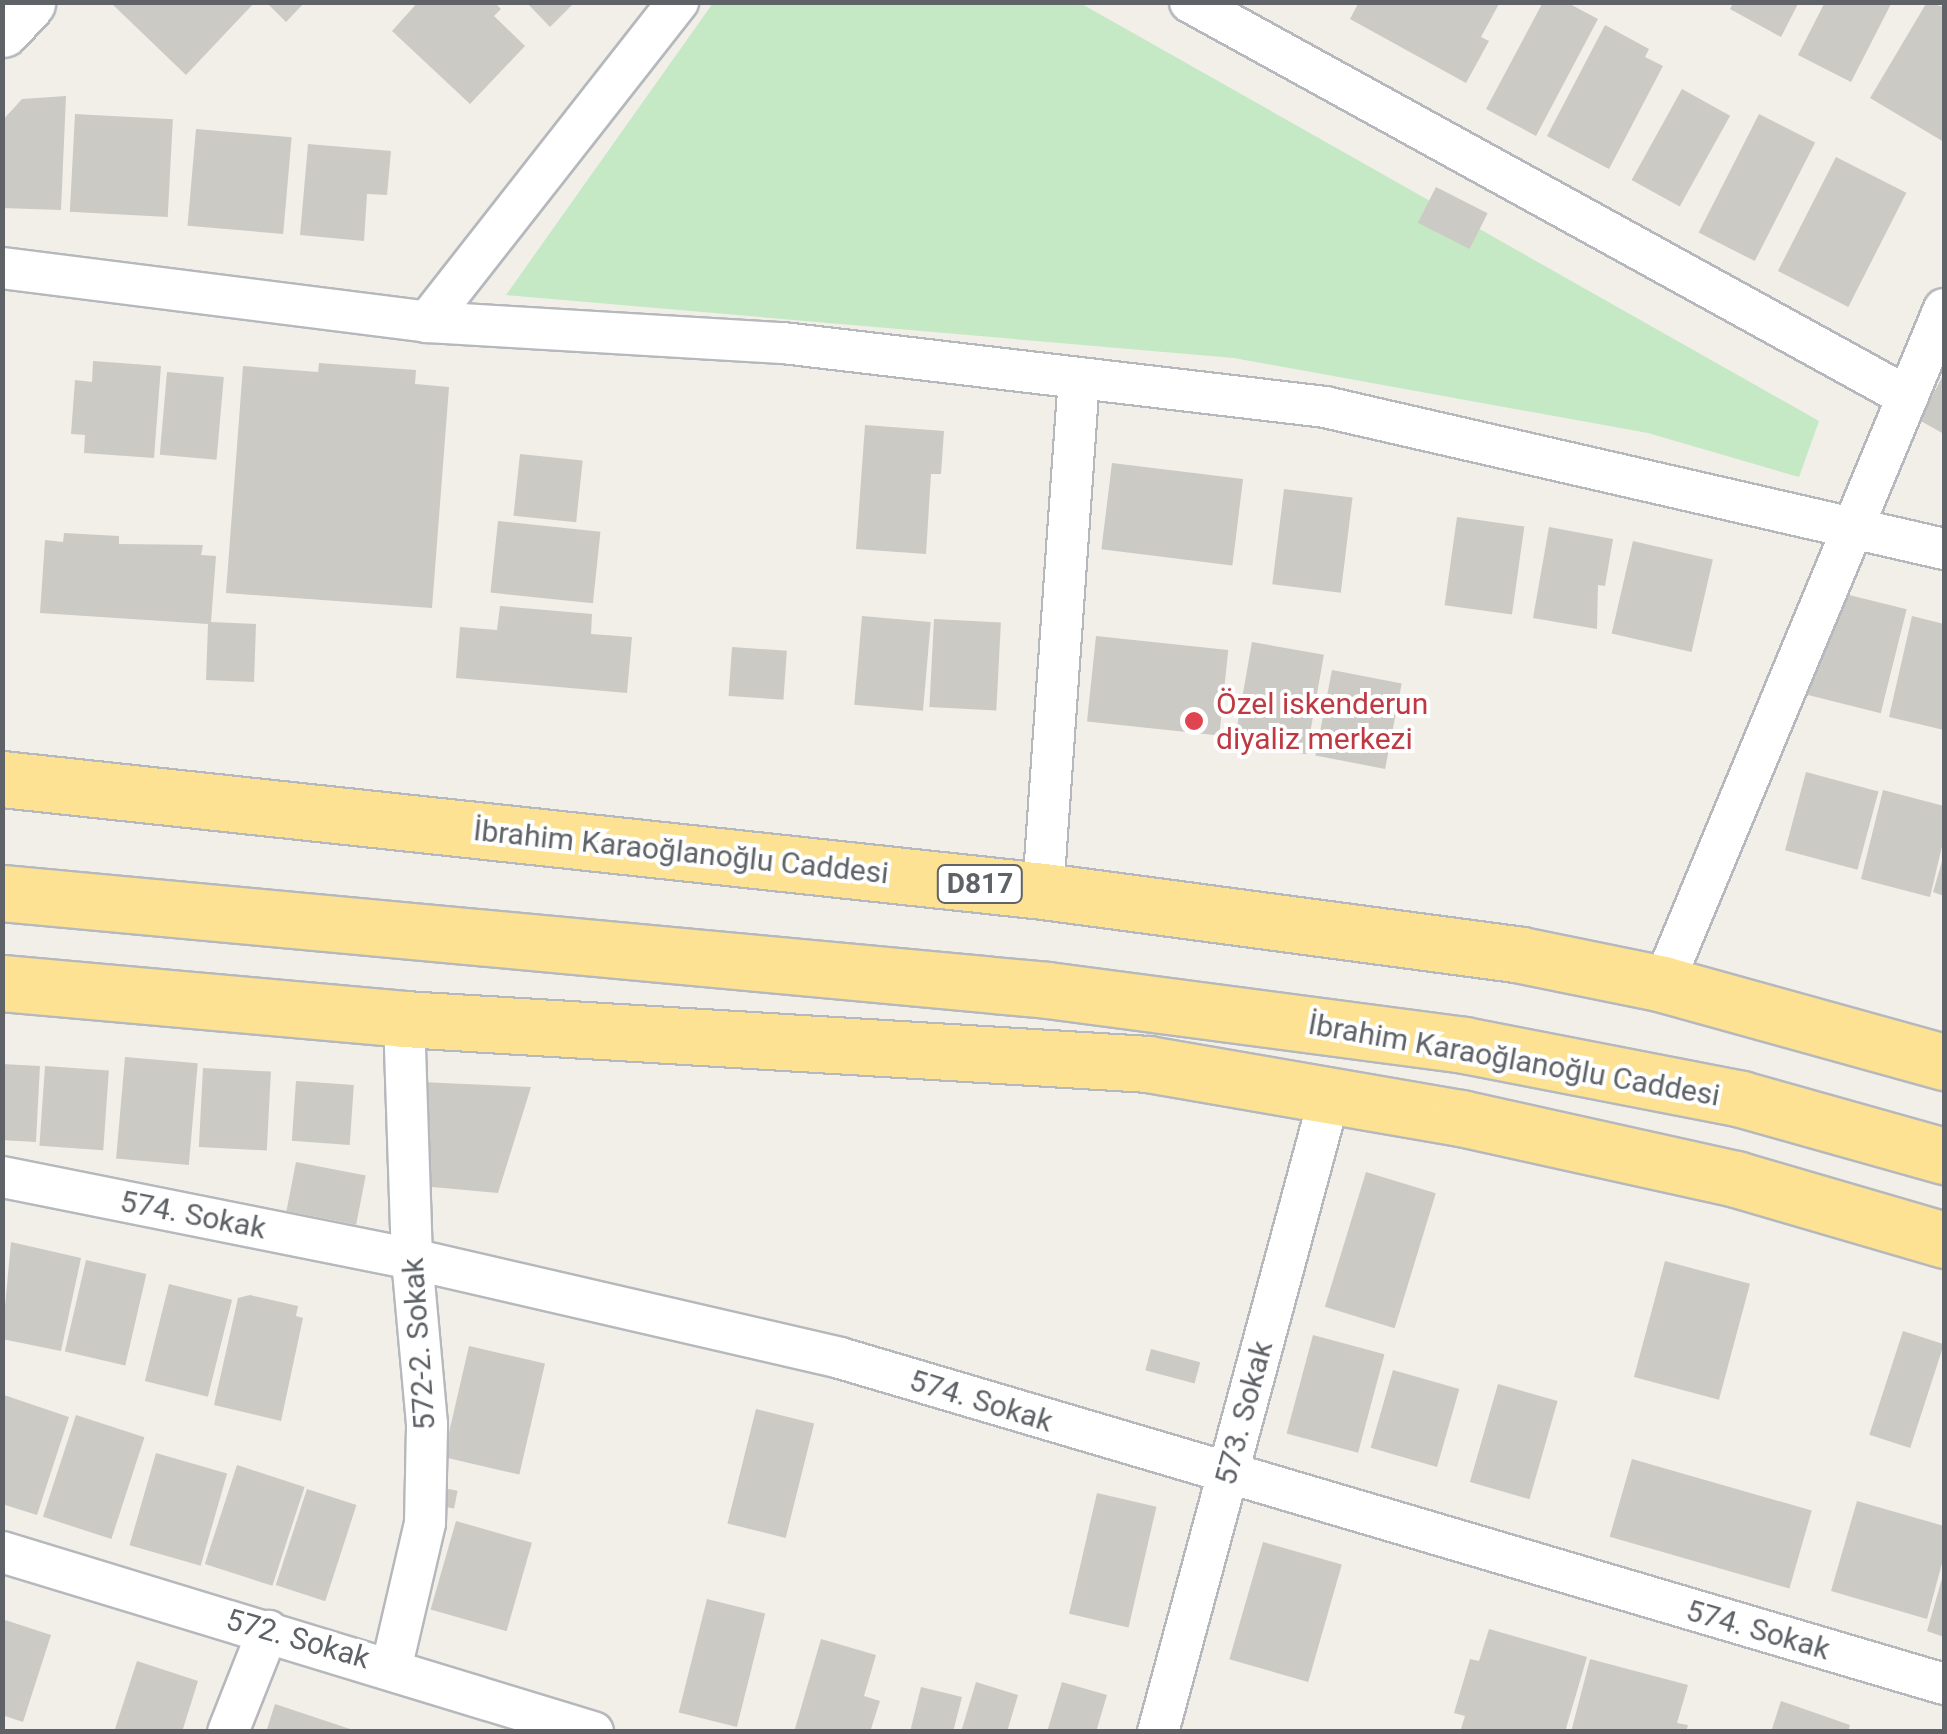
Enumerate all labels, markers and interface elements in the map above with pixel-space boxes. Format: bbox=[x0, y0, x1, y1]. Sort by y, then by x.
place label: Özel iskenderun diyaliz merkezi bbox=[1216, 686, 1428, 756]
marker: Özel iskenderun diyaliz merkezi bbox=[1181, 708, 1207, 734]
street label: İbrahim Karaoğlanoğlu Caddesi bbox=[472, 812, 890, 892]
road number: D817 bbox=[935, 861, 1025, 907]
street label: İbrahim Karaoğlanoğlu Caddesi bbox=[1305, 1006, 1723, 1114]
street label: 574. Sokak bbox=[117, 1183, 269, 1247]
street label: 572-2. Sokak bbox=[395, 1257, 443, 1431]
street label: 573. Sokak bbox=[1208, 1337, 1280, 1489]
street label: 574. Sokak bbox=[905, 1362, 1057, 1440]
street label: 574. Sokak bbox=[1682, 1592, 1834, 1668]
street label: 572. Sokak bbox=[222, 1601, 374, 1677]

